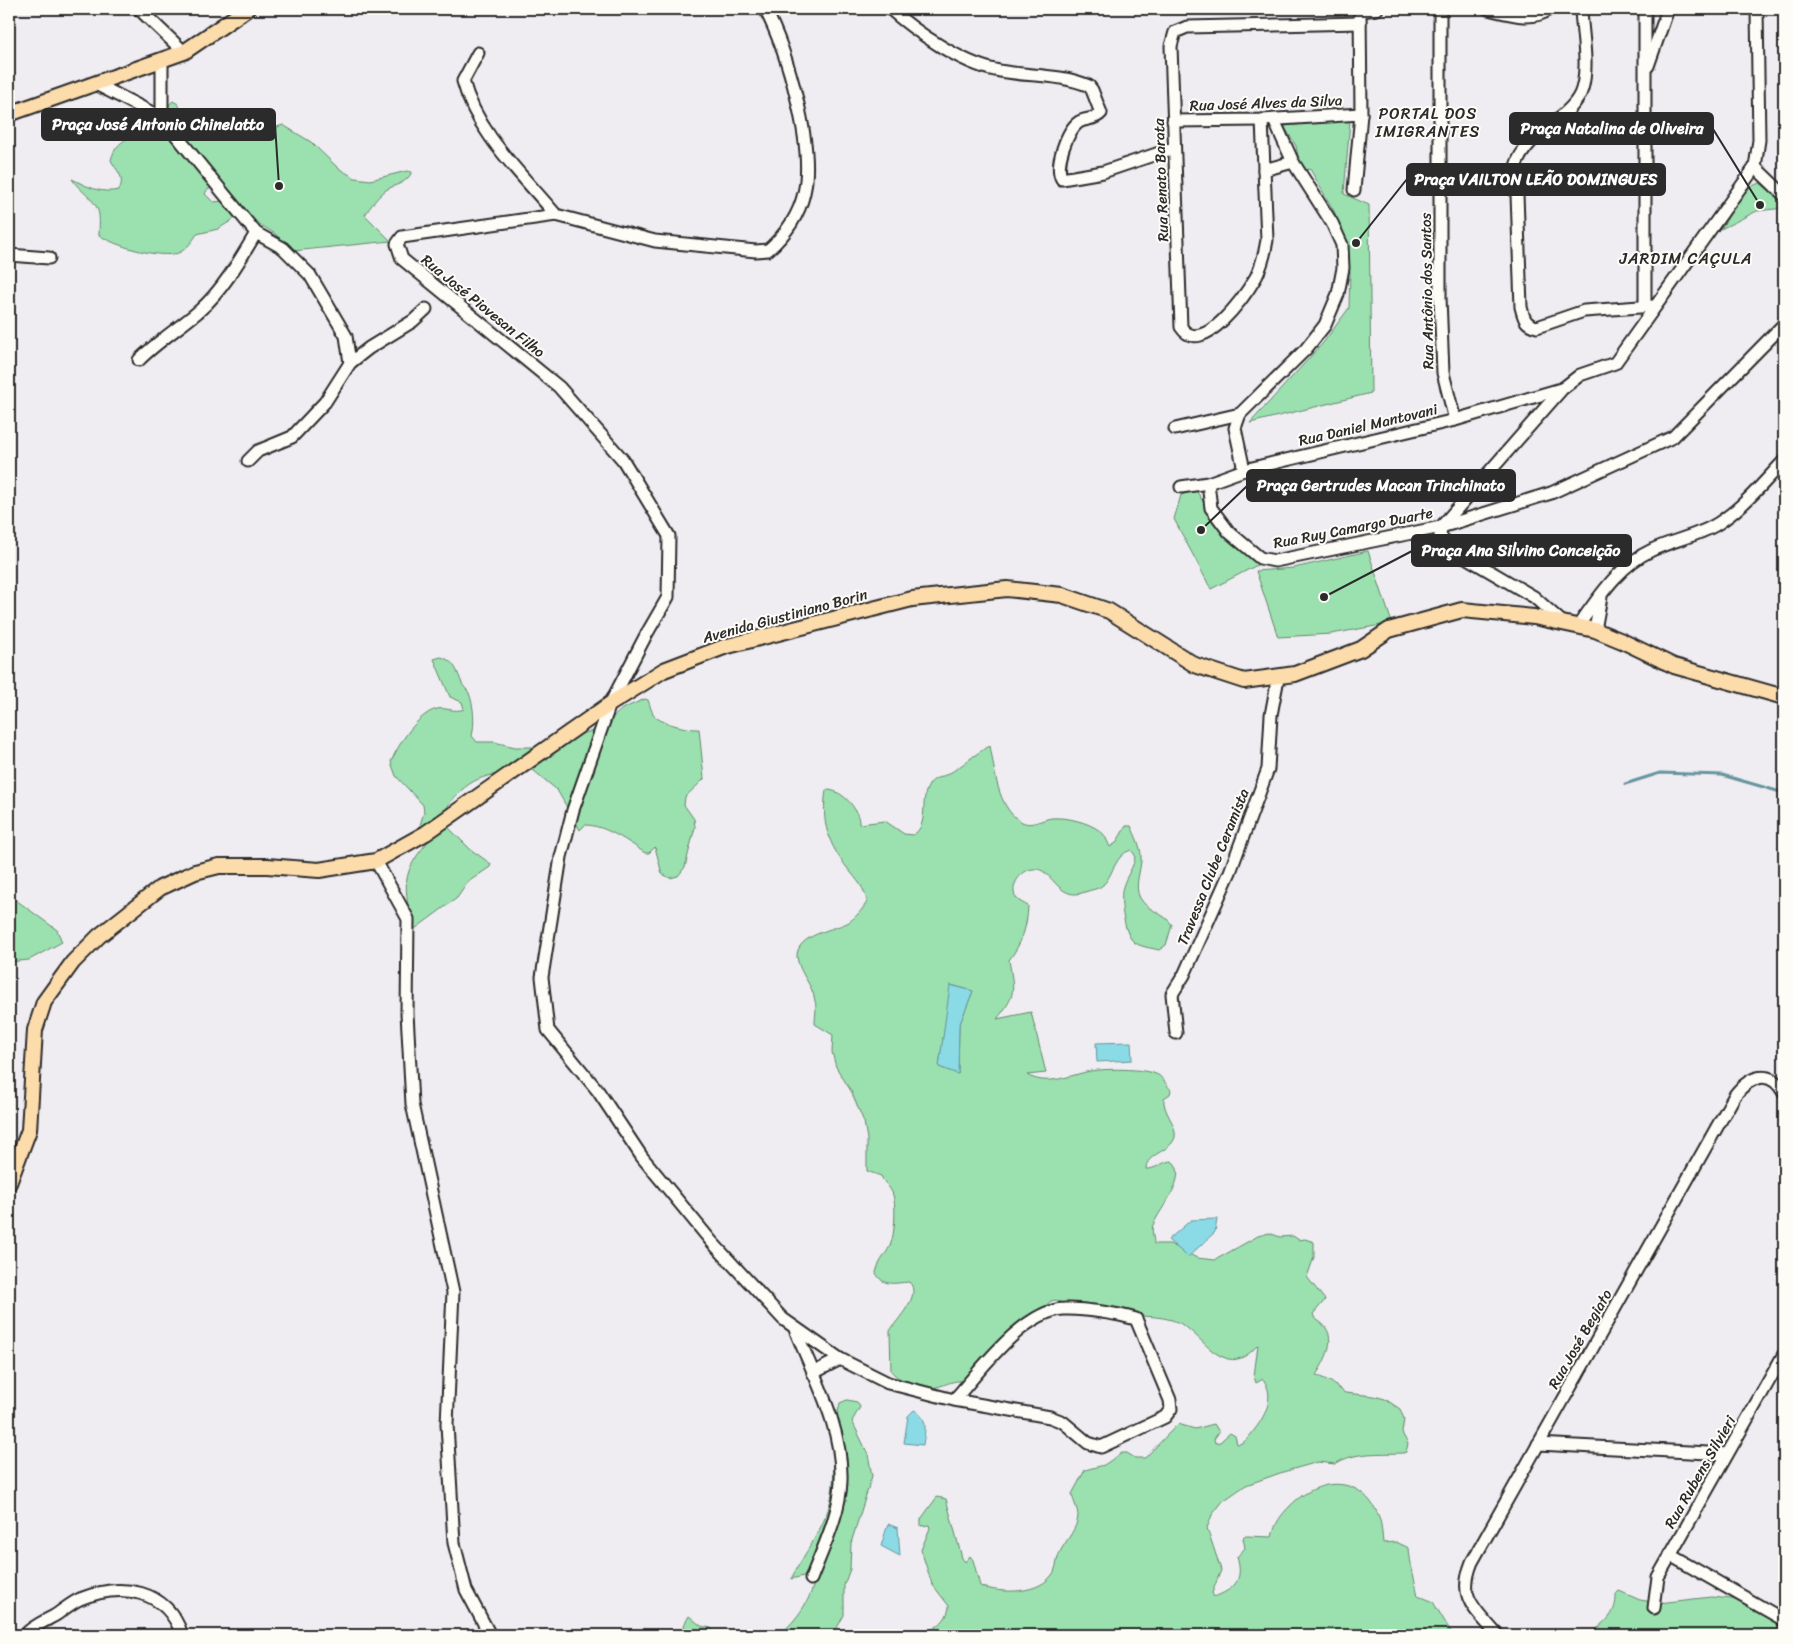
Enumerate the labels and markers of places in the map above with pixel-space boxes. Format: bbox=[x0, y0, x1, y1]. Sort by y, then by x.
callout: Praça José Antonio Chinelatto bbox=[42, 109, 275, 140]
callout: Praça Natalina de Oliveira bbox=[1510, 113, 1713, 144]
callout: Praça VAILTON LEÃO DOMINGUES bbox=[1407, 164, 1665, 195]
callout: Praça Gertrudes Macan Trinchinato bbox=[1247, 470, 1515, 501]
callout: Praça Ana Silvino Conceição bbox=[1412, 535, 1631, 566]

